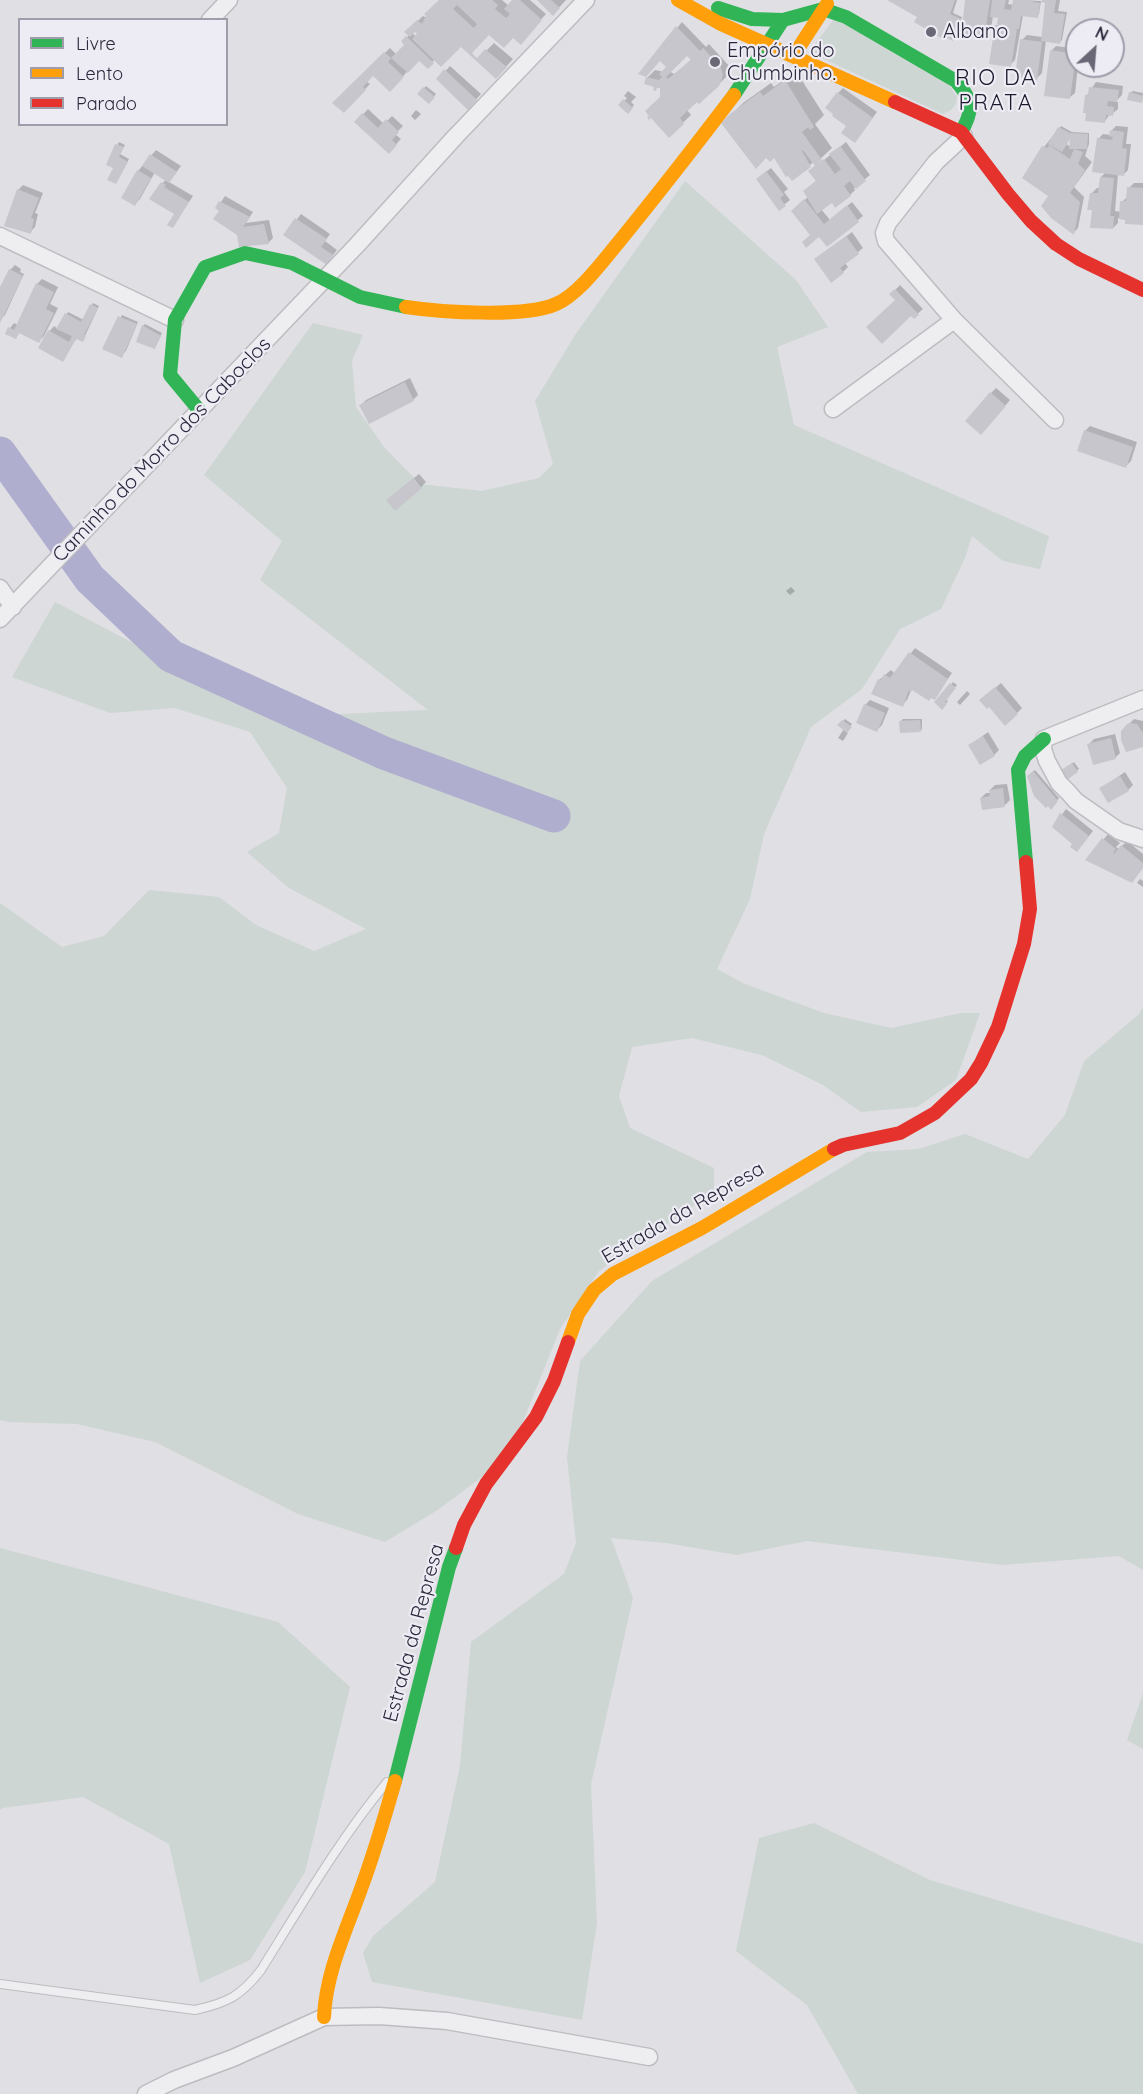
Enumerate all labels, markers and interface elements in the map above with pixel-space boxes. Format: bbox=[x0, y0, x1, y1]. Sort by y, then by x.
legend bbox=[18, 18, 228, 126]
north arrow bbox=[1065, 18, 1125, 78]
place label: Albano bbox=[943, 20, 1008, 44]
text: N bbox=[1092, 22, 1112, 45]
marker: Albano bbox=[924, 25, 938, 39]
text: Livre bbox=[76, 32, 116, 55]
place label: Empório do Chumbinho. bbox=[727, 39, 836, 86]
marker: Empório do Chumbinho. bbox=[708, 55, 722, 69]
text: Lento bbox=[76, 62, 123, 85]
district label: RIO DA PRATA bbox=[955, 65, 1037, 116]
text: Parado bbox=[76, 92, 137, 115]
street label: Caminho do Morro dos Caboclos bbox=[48, 332, 276, 568]
street label: Estrada da Represa bbox=[598, 1157, 768, 1269]
street label: Estrada da Represa bbox=[379, 1541, 449, 1725]

